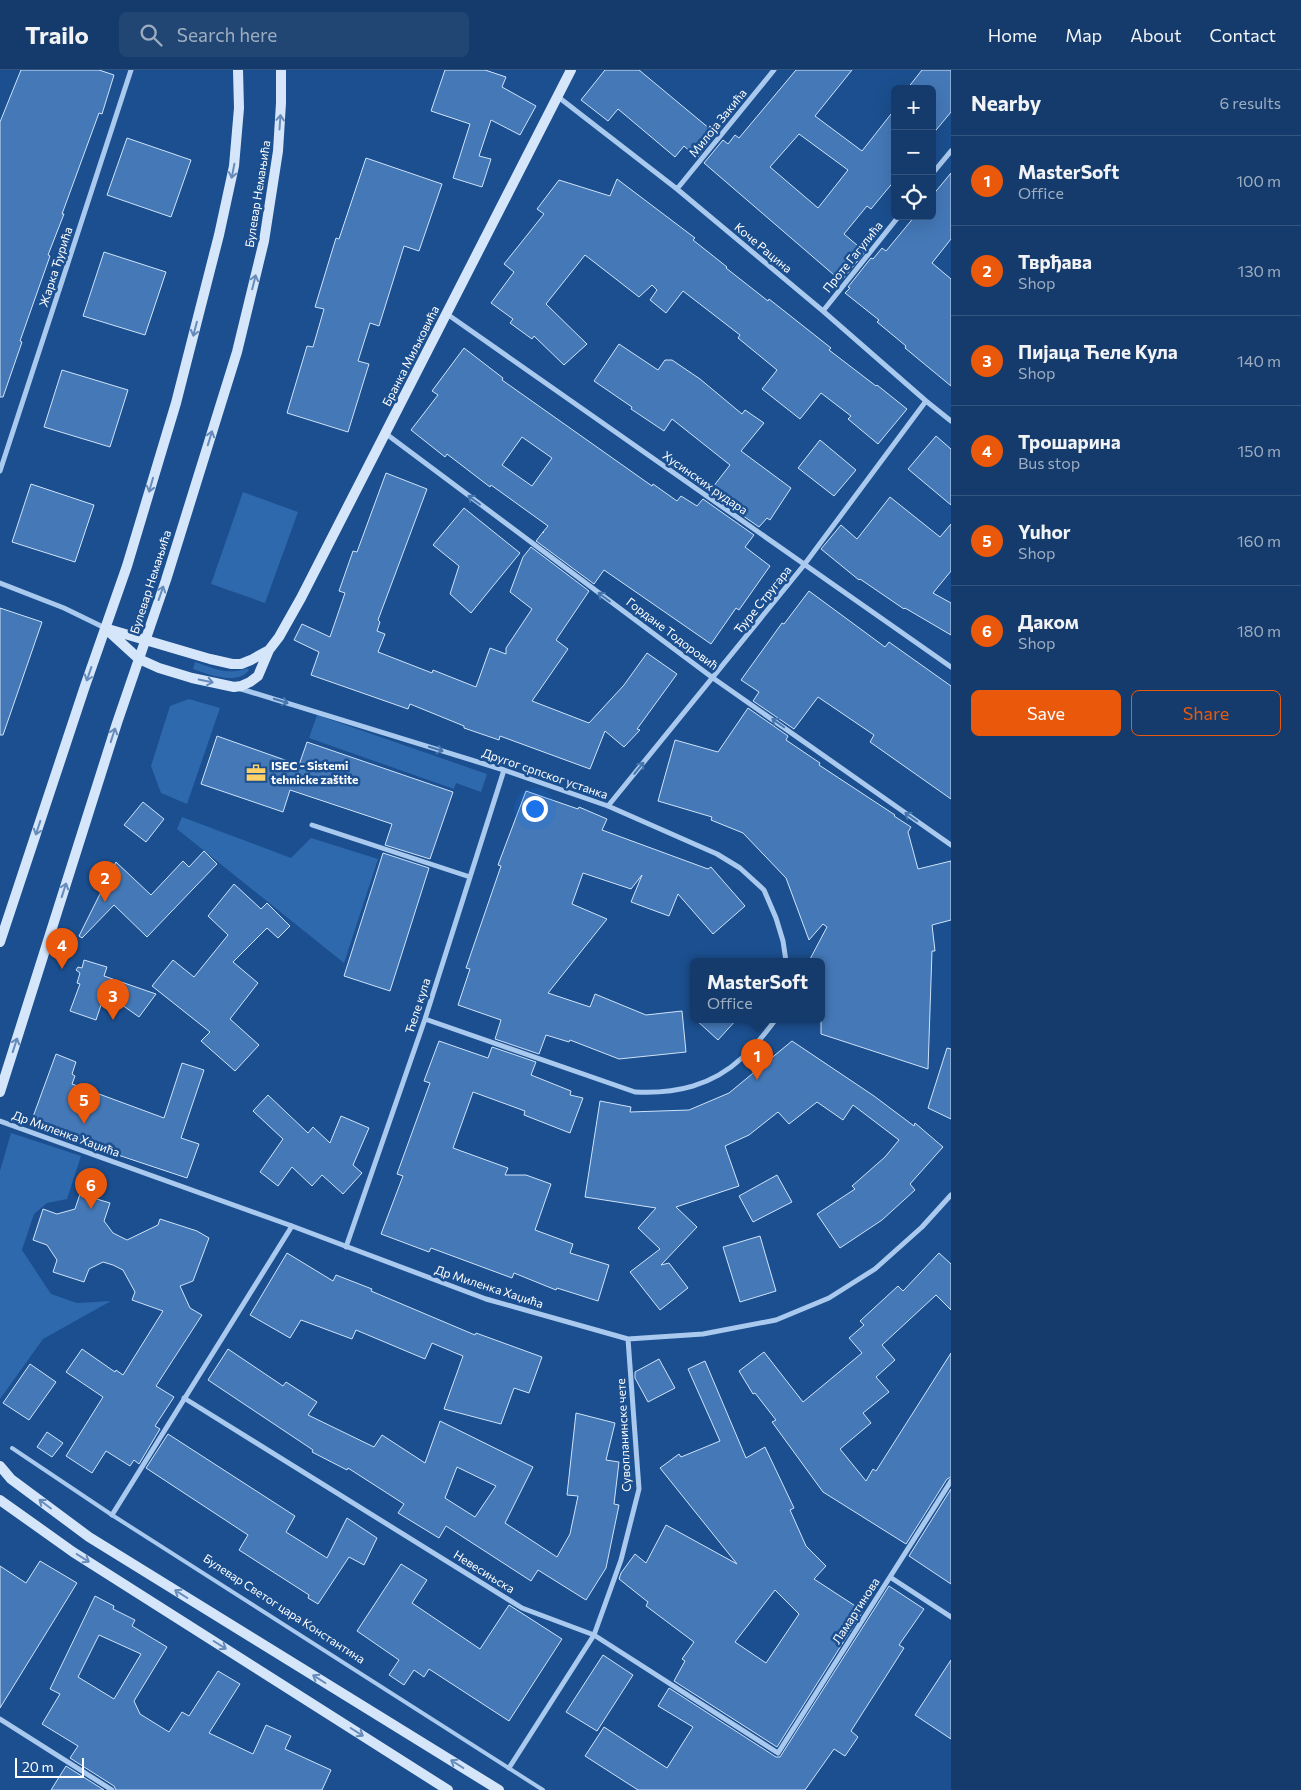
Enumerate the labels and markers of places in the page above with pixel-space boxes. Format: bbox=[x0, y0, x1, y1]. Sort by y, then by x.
place label: ISEC - Sistemi tehnicke zaštite bbox=[271, 758, 358, 786]
office icon: ISEC - Sistemi tehnicke zaštite bbox=[245, 762, 267, 784]
pin: 2 bbox=[89, 861, 121, 902]
pin: 4 bbox=[46, 928, 78, 969]
pin: 3 bbox=[97, 979, 129, 1020]
pin: 1 bbox=[741, 1039, 773, 1080]
pin: 5 bbox=[68, 1083, 100, 1124]
pin: 6 bbox=[75, 1168, 107, 1209]

